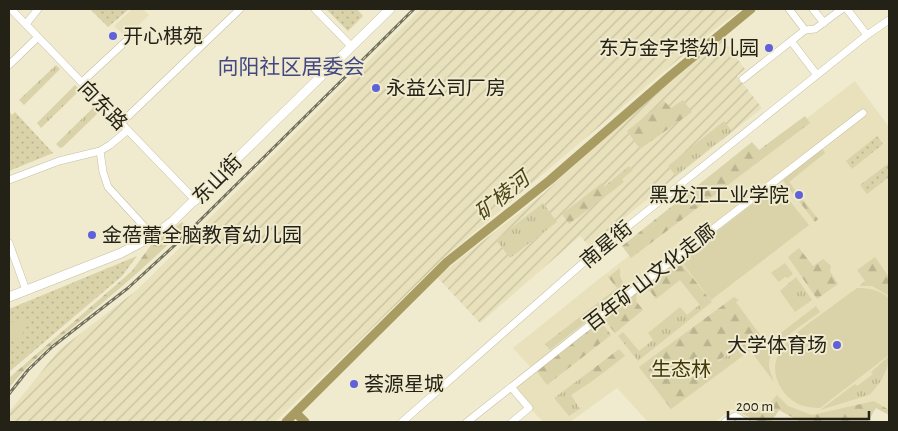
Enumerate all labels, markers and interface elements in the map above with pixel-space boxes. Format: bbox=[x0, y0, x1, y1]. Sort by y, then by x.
place label: 开心棋苑 bbox=[123, 26, 203, 47]
marker: 开心棋苑 bbox=[107, 30, 119, 42]
place label: 东方金字塔幼儿园 bbox=[599, 37, 759, 59]
marker: 东方金字塔幼儿园 bbox=[763, 42, 775, 54]
district label: 向阳社区居委会 bbox=[218, 56, 365, 78]
street label: 向东路 bbox=[74, 76, 131, 134]
place label: 永益公司厂房 bbox=[386, 78, 506, 99]
marker: 永益公司厂房 bbox=[370, 82, 382, 94]
street label: 东山街 bbox=[189, 151, 246, 208]
water label: 矿棱河 bbox=[471, 165, 537, 224]
place label: 黑龙江工业学院 bbox=[649, 185, 789, 206]
marker: 黑龙江工业学院 bbox=[793, 189, 805, 201]
street label: 南星街 bbox=[577, 217, 636, 272]
street label: 百年矿山文化走廊 bbox=[580, 219, 720, 335]
place label: 金蓓蕾全脑教育幼儿园 bbox=[102, 224, 302, 246]
marker: 金蓓蕾全脑教育幼儿园 bbox=[86, 229, 98, 241]
place label: 大学体育场 bbox=[727, 334, 827, 356]
marker: 大学体育场 bbox=[831, 339, 843, 351]
park label: 生态林 bbox=[651, 359, 711, 380]
place label: 荟源星城 bbox=[364, 373, 444, 395]
marker: 荟源星城 bbox=[348, 378, 360, 390]
scale bar bbox=[728, 388, 869, 420]
text: 200 m bbox=[736, 399, 773, 414]

